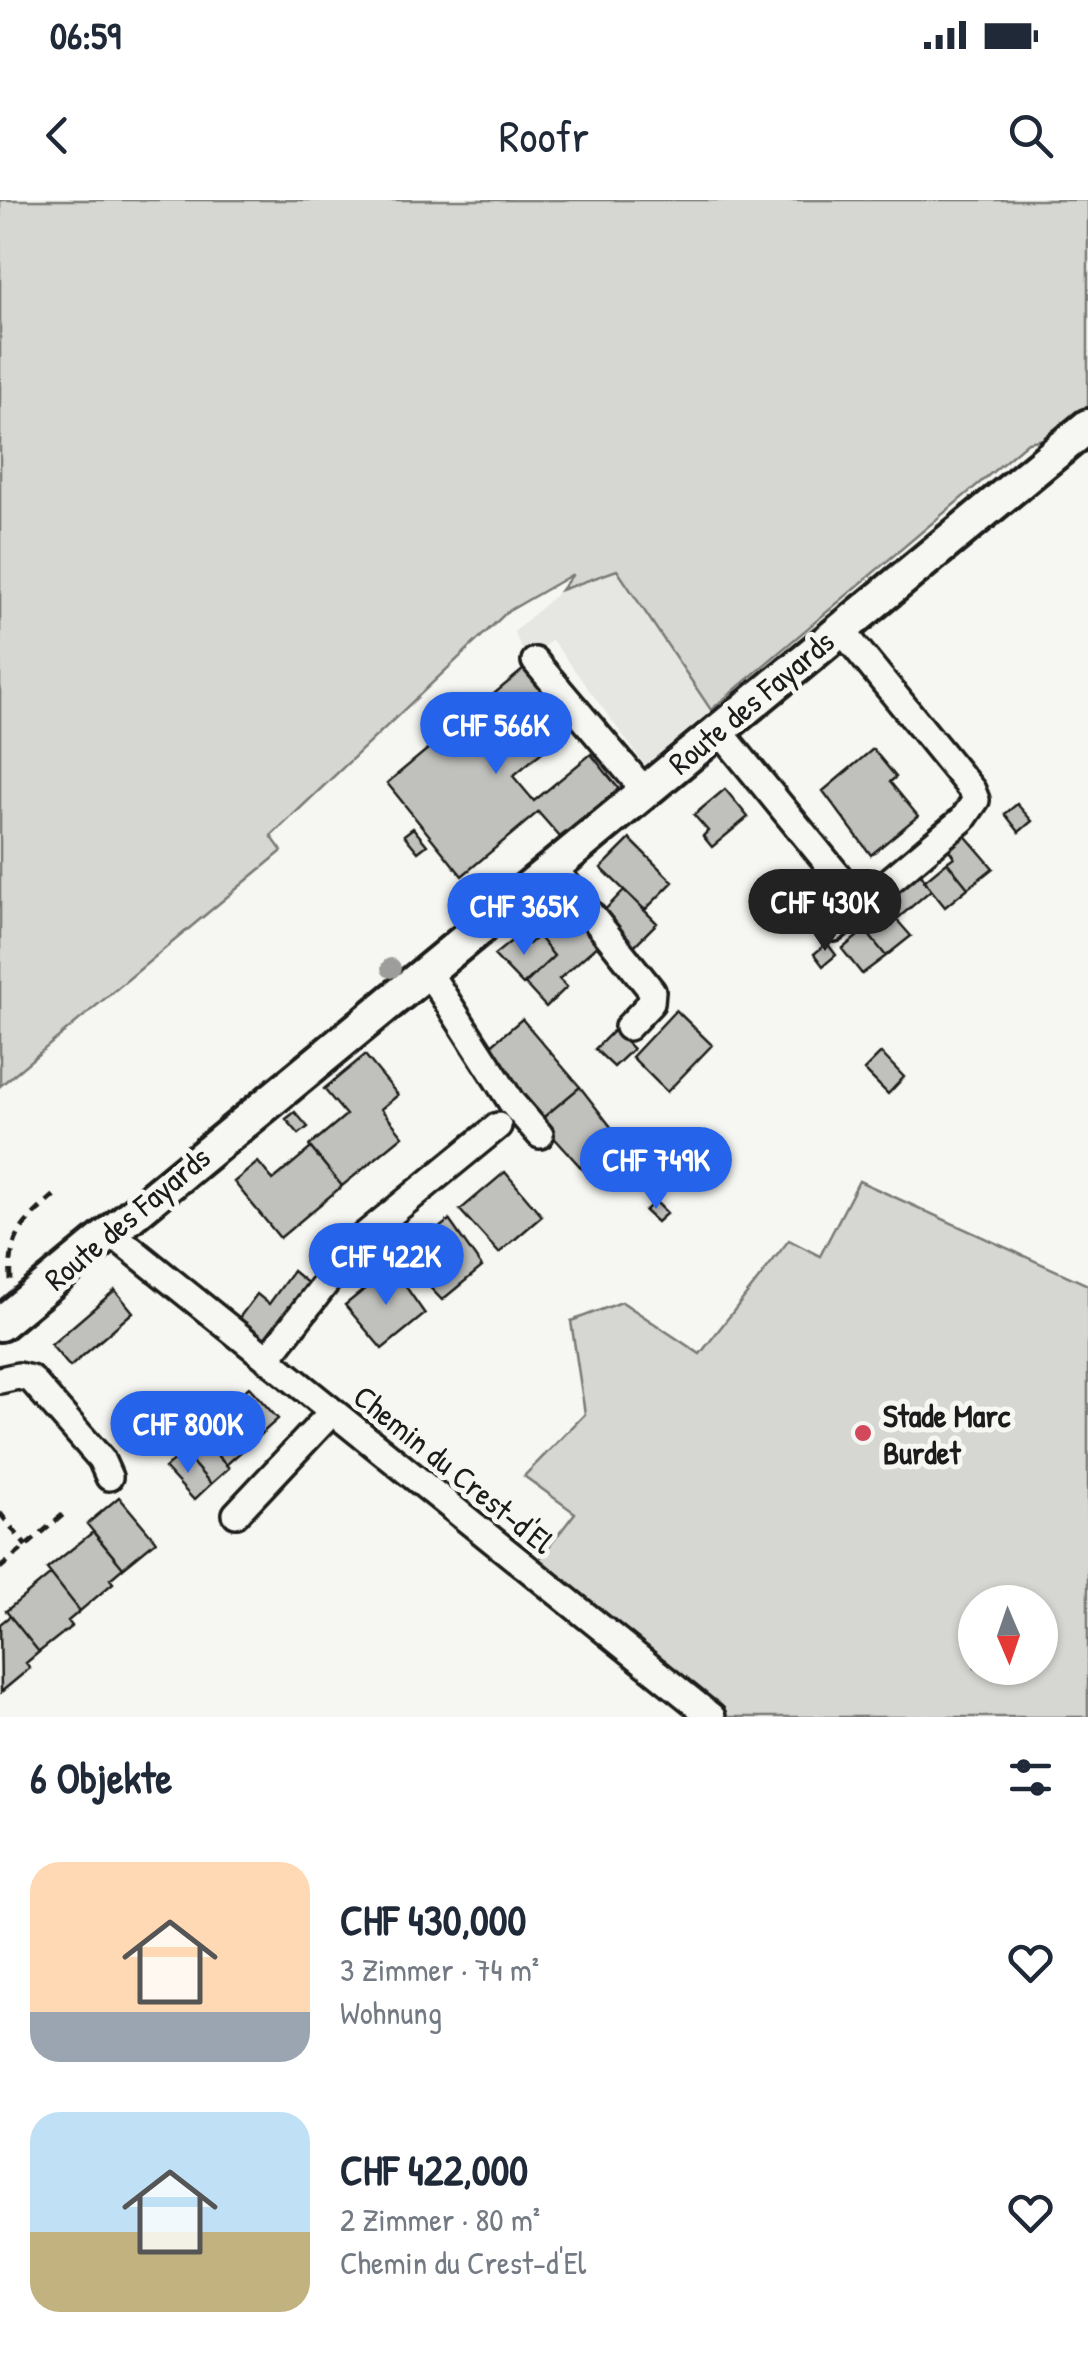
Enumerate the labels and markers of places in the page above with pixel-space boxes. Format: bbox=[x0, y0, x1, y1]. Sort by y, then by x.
pin: CHF 566K bbox=[393, 692, 599, 777]
pin: CHF 430K bbox=[722, 869, 928, 954]
pin: CHF 365K bbox=[421, 873, 627, 958]
pin: CHF 749K bbox=[553, 1127, 759, 1212]
pin: CHF 422K bbox=[283, 1223, 489, 1308]
pin: CHF 800K bbox=[85, 1391, 291, 1476]
place label: Stade Marc Burdet bbox=[883, 1394, 1011, 1474]
marker: Stade Marc Burdet bbox=[852, 1422, 874, 1444]

